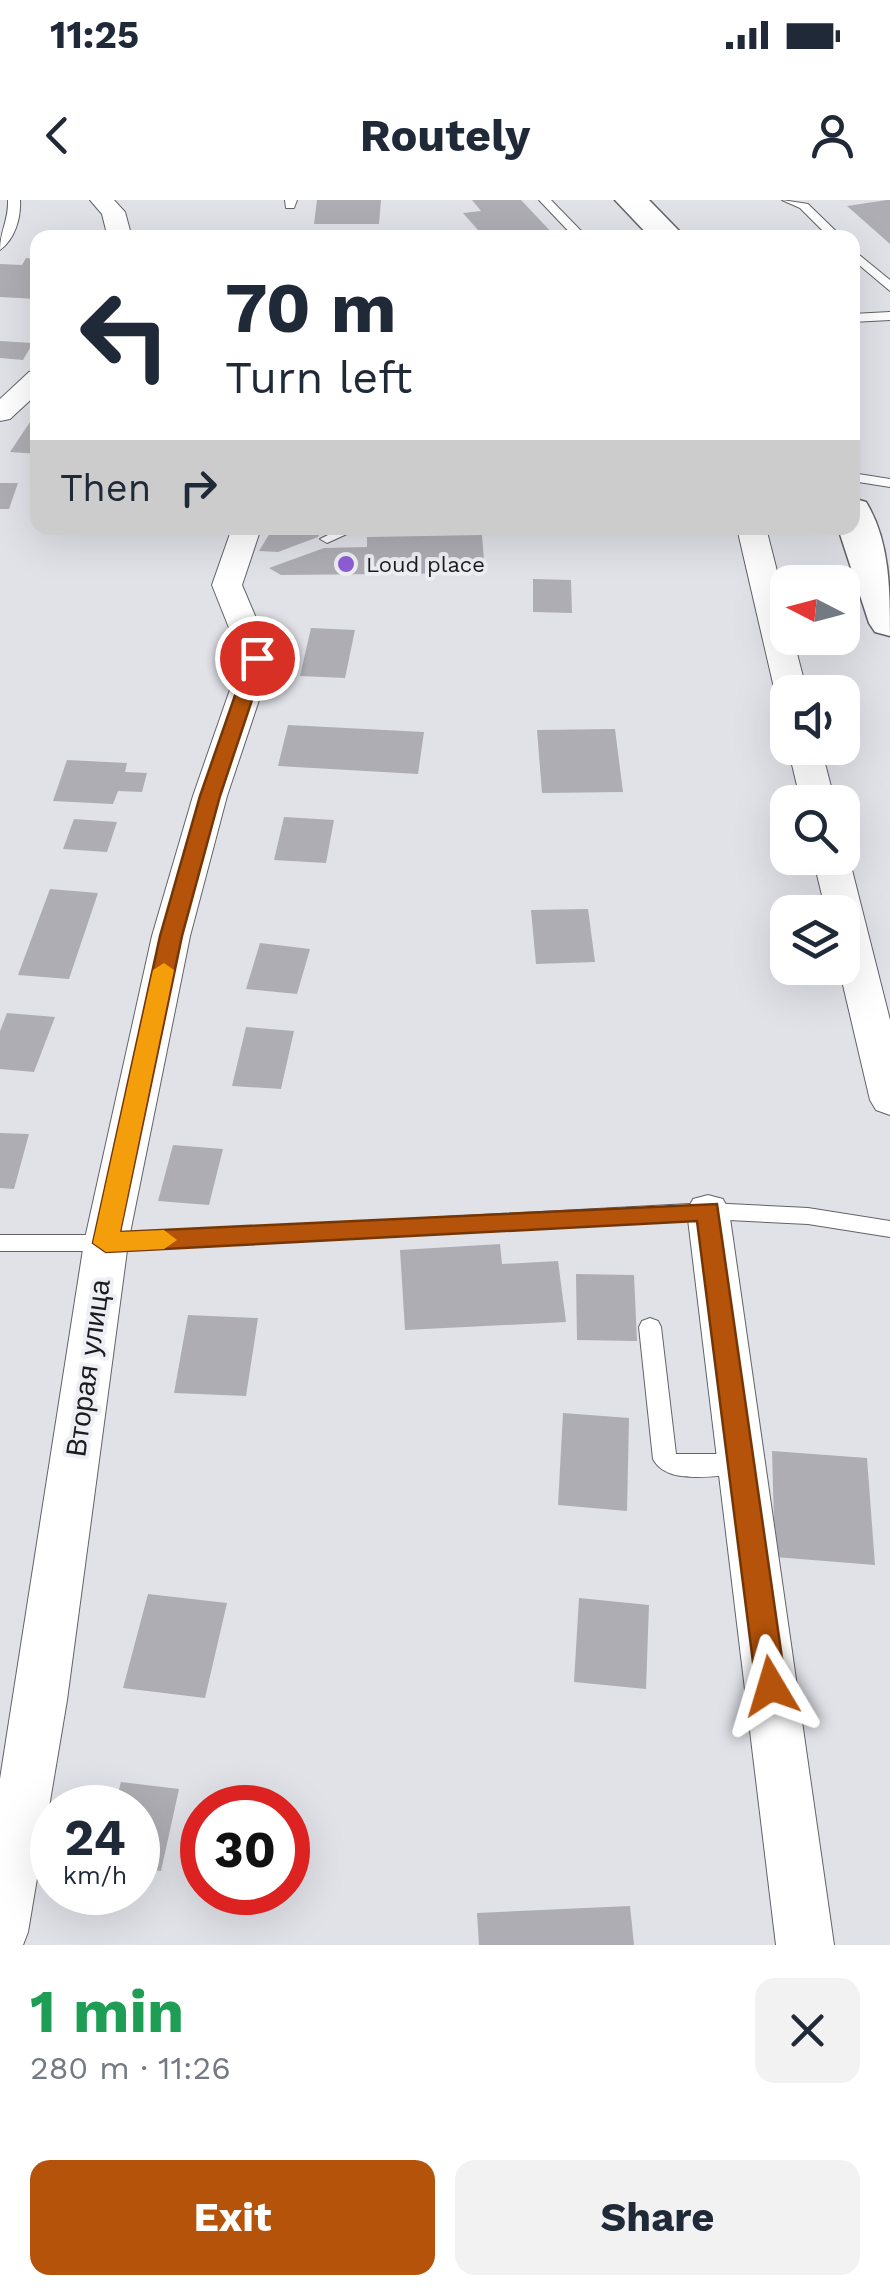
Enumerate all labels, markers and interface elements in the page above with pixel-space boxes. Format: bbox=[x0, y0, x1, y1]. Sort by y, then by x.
text: 11:25 bbox=[50, 13, 139, 57]
icon: back bbox=[30, 108, 85, 163]
icon: person bbox=[805, 108, 860, 163]
text: Routely bbox=[360, 109, 530, 162]
text: 70 m bbox=[225, 267, 397, 349]
icon: left bbox=[60, 270, 190, 400]
text: Turn left bbox=[225, 351, 412, 404]
icon: right bbox=[171, 460, 226, 515]
text: Then bbox=[60, 466, 151, 510]
place label: Loud place bbox=[366, 552, 485, 577]
marker: Loud place bbox=[335, 553, 357, 575]
north arrow bbox=[770, 565, 860, 655]
map controls bbox=[770, 565, 860, 985]
pin bbox=[215, 616, 300, 701]
icon: arrive bbox=[230, 631, 285, 686]
button: sound bbox=[770, 675, 860, 765]
button: search bbox=[770, 785, 860, 875]
button: layers bbox=[770, 895, 860, 985]
street label: Вторая улица bbox=[59, 1277, 117, 1459]
position arrow bbox=[719, 1634, 823, 1738]
speed limit sign: 30 bbox=[180, 1785, 310, 1915]
text: 24 bbox=[64, 1808, 126, 1867]
text: km/h bbox=[63, 1861, 127, 1890]
text: 1 min bbox=[30, 1976, 184, 2047]
button: close bbox=[755, 1978, 860, 2083]
text: 280 m · 11:26 bbox=[30, 2049, 231, 2087]
button: Exit bbox=[30, 2160, 435, 2275]
button: Share bbox=[455, 2160, 860, 2275]

